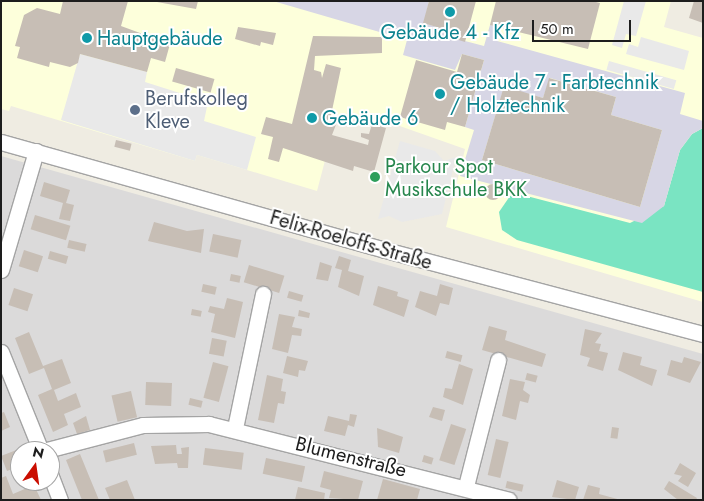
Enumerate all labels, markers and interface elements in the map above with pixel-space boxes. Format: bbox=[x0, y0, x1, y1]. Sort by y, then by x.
marker: Gebäude 4 - Kfz bbox=[444, 6, 456, 18]
scale bar bbox=[534, 10, 633, 42]
text: 50 m bbox=[540, 18, 574, 40]
place label: Gebäude 4 - Kfz bbox=[380, 20, 520, 44]
place label: Hauptgebäude bbox=[97, 26, 223, 50]
marker: Hauptgebäude bbox=[81, 32, 93, 44]
place label: Gebäude 7 - Farbtechnik / Holztechnik bbox=[450, 70, 659, 117]
place label: Berufskolleg Kleve bbox=[145, 86, 248, 133]
marker: Gebäude 7 - Farbtechnik / Holztechnik bbox=[434, 88, 446, 100]
marker: Berufskolleg Kleve bbox=[129, 104, 141, 116]
place label: Gebäude 6 bbox=[322, 106, 419, 130]
marker: Gebäude 6 bbox=[306, 112, 318, 124]
place label: Parkour Spot Musikschule BKK bbox=[385, 154, 527, 201]
marker: Parkour Spot Musikschule BKK bbox=[369, 171, 381, 183]
street label: Felix-Roeloffs-Straße bbox=[267, 205, 435, 275]
street label: Blumenstraße bbox=[293, 432, 409, 482]
north arrow bbox=[10, 441, 60, 491]
text: N bbox=[31, 441, 46, 463]

